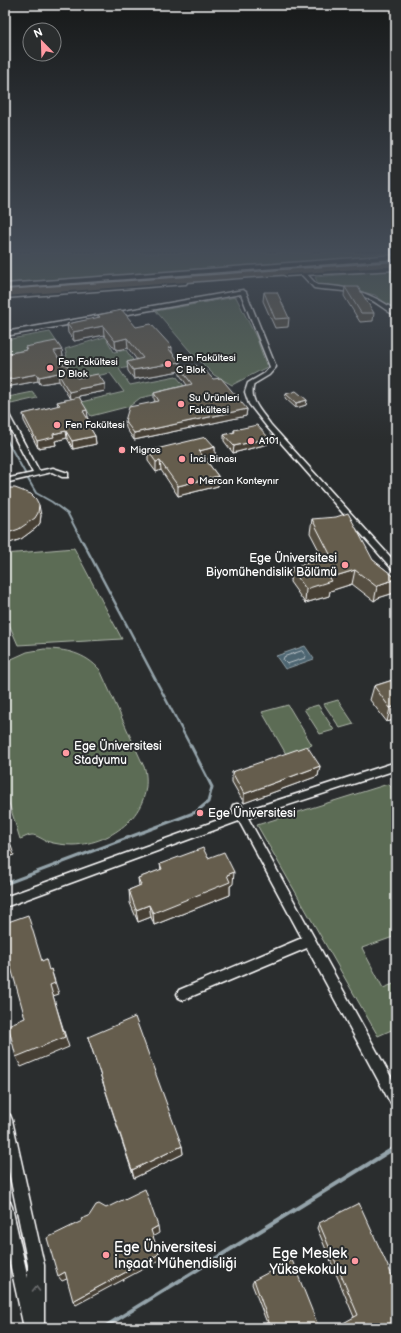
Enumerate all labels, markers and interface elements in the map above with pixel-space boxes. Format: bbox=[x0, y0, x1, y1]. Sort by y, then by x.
north arrow bbox=[22, 22, 62, 62]
text: N bbox=[32, 26, 45, 41]
place label: Fen Fakültesi C Blok bbox=[176, 352, 236, 376]
place label: Fen Fakültesi D Blok bbox=[58, 356, 118, 380]
marker: Fen Fakültesi C Blok bbox=[163, 359, 173, 369]
marker: Fen Fakültesi D Blok bbox=[45, 363, 55, 373]
place label: Su Ürünleri Fakültesi bbox=[189, 392, 239, 416]
marker: Su Ürünleri Fakültesi bbox=[176, 399, 186, 409]
place label: Fen Fakültesi bbox=[65, 419, 125, 431]
marker: Fen Fakültesi bbox=[52, 420, 62, 430]
place label: A101 bbox=[259, 435, 279, 447]
marker: A101 bbox=[246, 436, 256, 446]
place label: Migros bbox=[130, 444, 161, 456]
marker: Migros bbox=[117, 445, 127, 455]
place label: İnci Binası bbox=[190, 453, 237, 465]
marker: İnci Binası bbox=[177, 454, 187, 464]
place label: Mercan Konteynır bbox=[199, 475, 279, 487]
marker: Mercan Konteynır bbox=[186, 476, 196, 486]
place label: Ege Üniversitesi Biyomühendislik Bölümü bbox=[206, 550, 337, 580]
marker: Ege Üniversitesi Biyomühendislik Bölümü bbox=[340, 560, 350, 570]
place label: Ege Üniversitesi Stadyumu bbox=[74, 738, 162, 768]
marker: Ege Üniversitesi Stadyumu bbox=[61, 748, 71, 758]
place label: Ege Üniversitesi bbox=[208, 805, 296, 821]
marker: Ege Üniversitesi bbox=[195, 808, 205, 818]
place label: Ege Üniversitesi İnşaat Mühendisliği bbox=[114, 1238, 237, 1272]
place label: Ege Meslek Yüksekokulu bbox=[268, 1245, 347, 1278]
marker: Ege Üniversitesi İnşaat Mühendisliği bbox=[101, 1250, 111, 1260]
marker: Ege Meslek Yüksekokulu bbox=[350, 1256, 360, 1266]
one-way arrow bbox=[32, 1286, 40, 1292]

